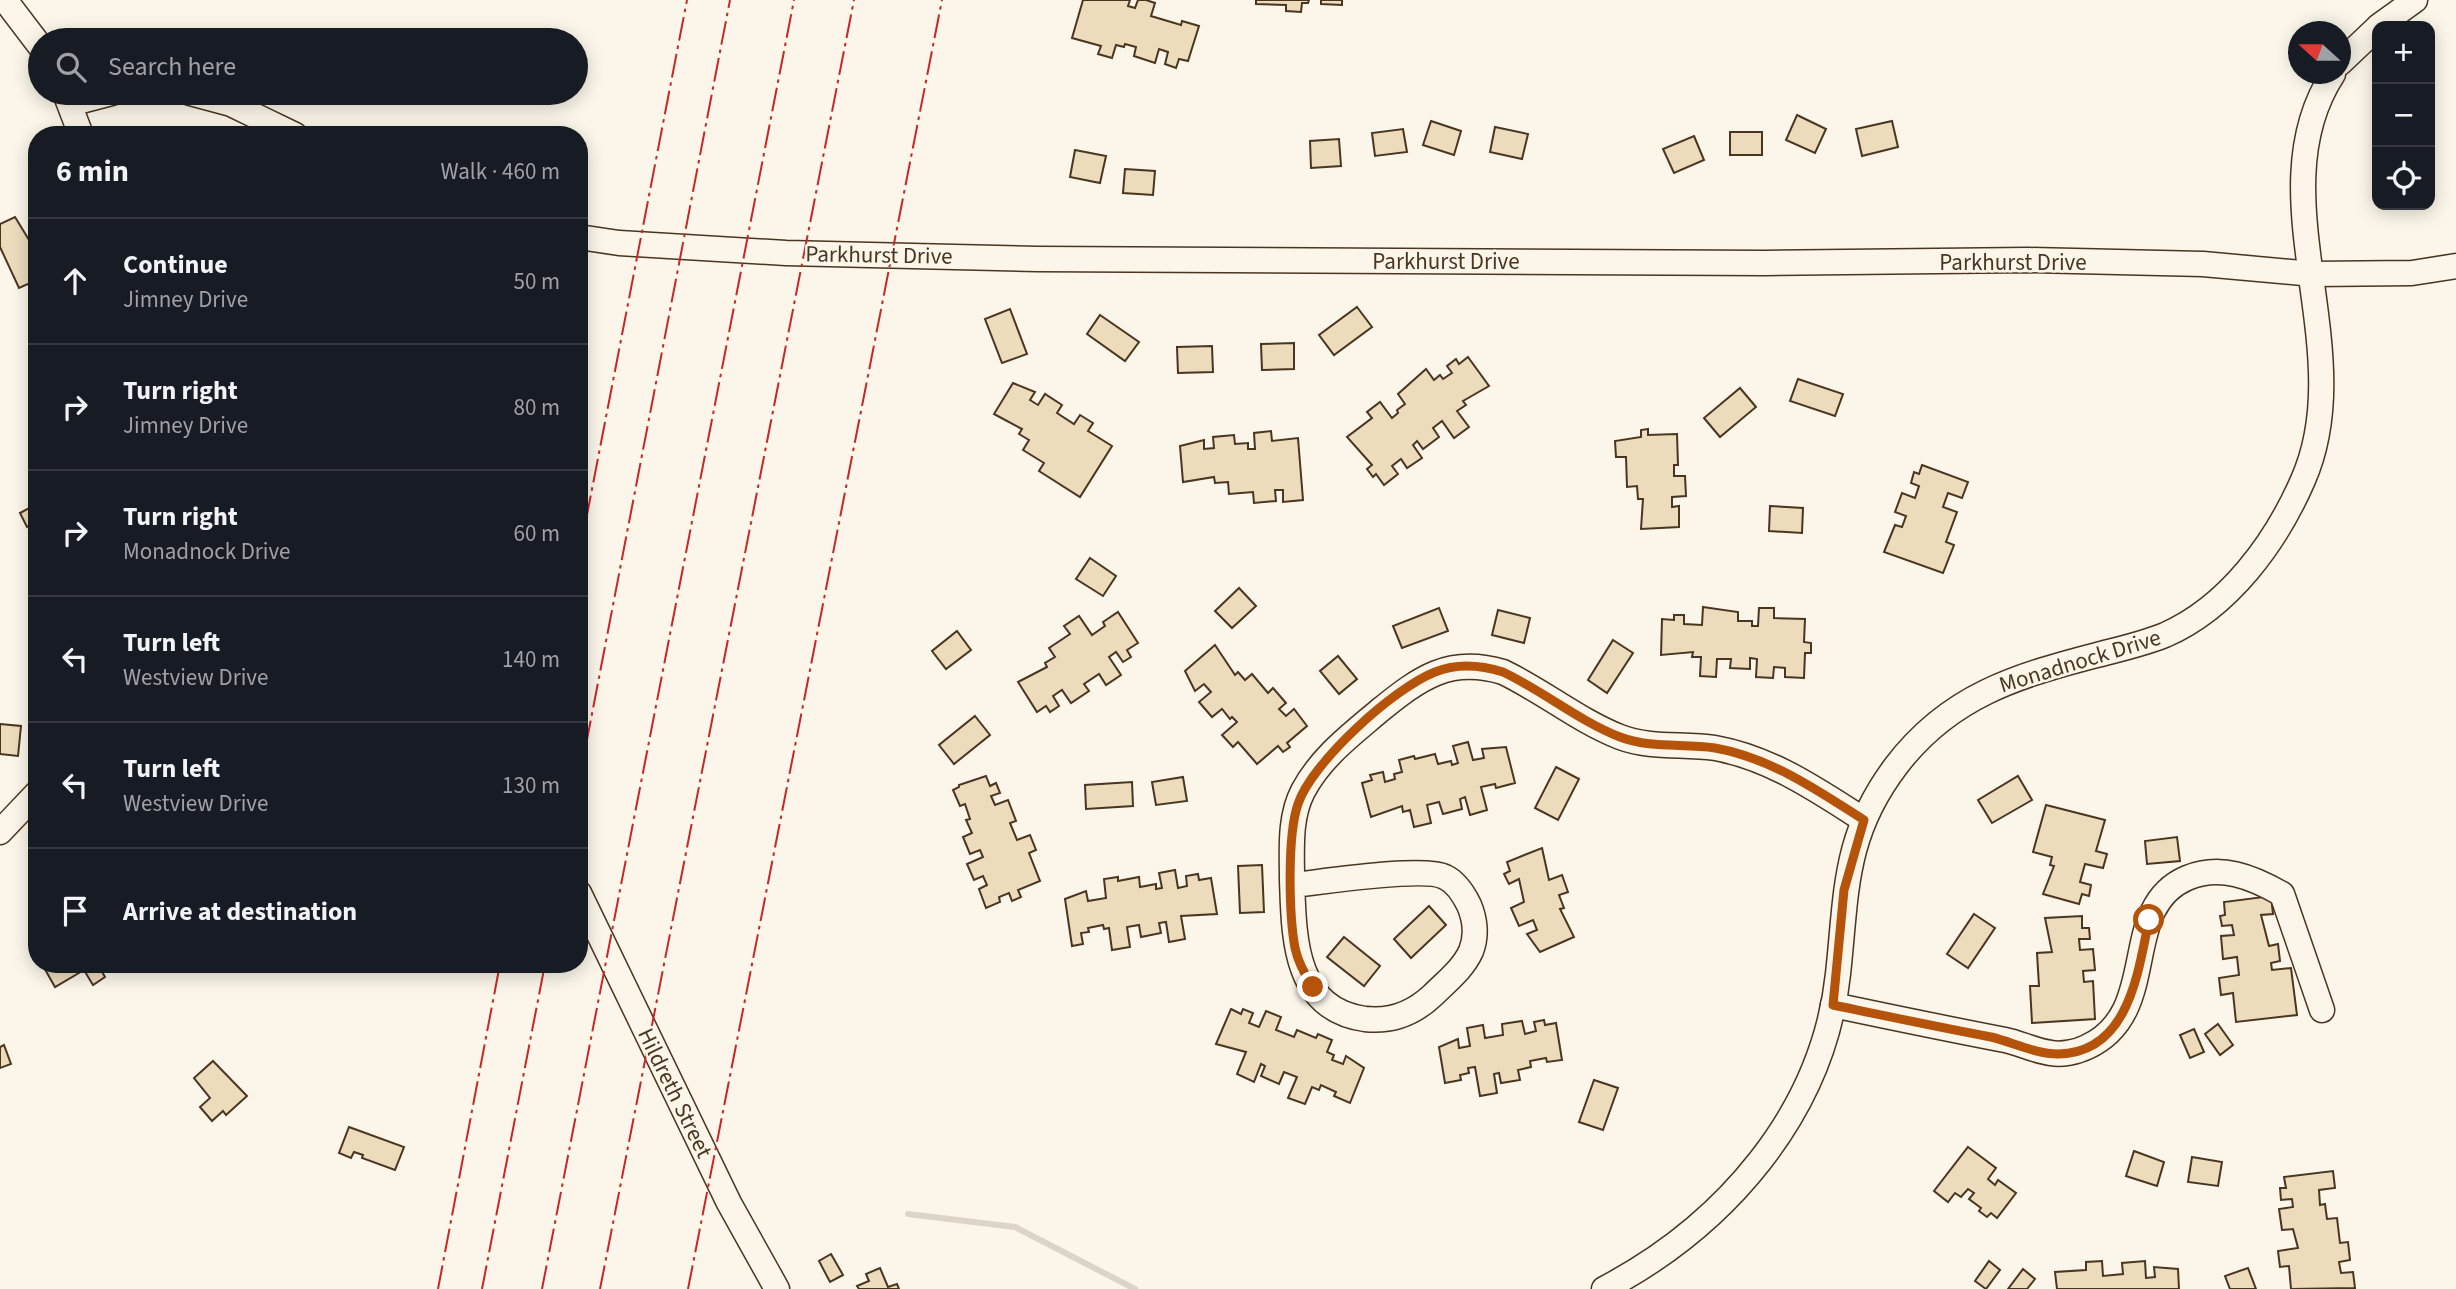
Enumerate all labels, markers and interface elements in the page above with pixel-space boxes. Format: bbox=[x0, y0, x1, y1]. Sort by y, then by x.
north arrow bbox=[2288, 21, 2351, 84]
map controls bbox=[2372, 21, 2435, 210]
button: + bbox=[2372, 21, 2435, 84]
search box bbox=[28, 28, 588, 105]
icon: search bbox=[52, 48, 90, 86]
text: Search here bbox=[108, 48, 236, 85]
button: − bbox=[2372, 84, 2435, 147]
button: locate bbox=[2372, 147, 2435, 210]
text: 6 min bbox=[56, 150, 129, 193]
text: Walk · 460 m bbox=[441, 155, 560, 188]
street label: Parkhurst Drive bbox=[805, 237, 953, 273]
street label: Parkhurst Drive bbox=[1372, 245, 1520, 278]
text: Continue bbox=[123, 246, 228, 283]
street label: Parkhurst Drive bbox=[1939, 246, 2087, 279]
icon: ahead bbox=[56, 262, 94, 300]
text: 50 m bbox=[513, 265, 560, 298]
text: Jimney Drive bbox=[123, 283, 248, 316]
text: Turn right bbox=[123, 372, 238, 409]
icon: right bbox=[56, 388, 94, 426]
text: 80 m bbox=[513, 391, 560, 424]
text: Jimney Drive bbox=[123, 409, 248, 442]
text: Turn right bbox=[123, 498, 238, 535]
icon: right bbox=[56, 514, 94, 552]
text: 60 m bbox=[513, 517, 560, 550]
text: Monadnock Drive bbox=[123, 535, 291, 568]
street label: Monadnock Drive bbox=[1995, 621, 2165, 701]
text: Turn left bbox=[123, 624, 220, 661]
icon: left bbox=[56, 640, 94, 678]
text: 140 m bbox=[502, 643, 560, 676]
text: Westview Drive bbox=[123, 661, 268, 694]
text: Turn left bbox=[123, 750, 220, 787]
icon: left bbox=[56, 766, 94, 804]
text: 130 m bbox=[502, 769, 560, 802]
text: Westview Drive bbox=[123, 787, 268, 820]
icon: arrive bbox=[56, 892, 94, 930]
text: Arrive at destination bbox=[123, 893, 357, 930]
route start bbox=[2133, 904, 2164, 935]
route end bbox=[1297, 971, 1328, 1002]
street label: Hildreth Street bbox=[629, 1023, 721, 1164]

